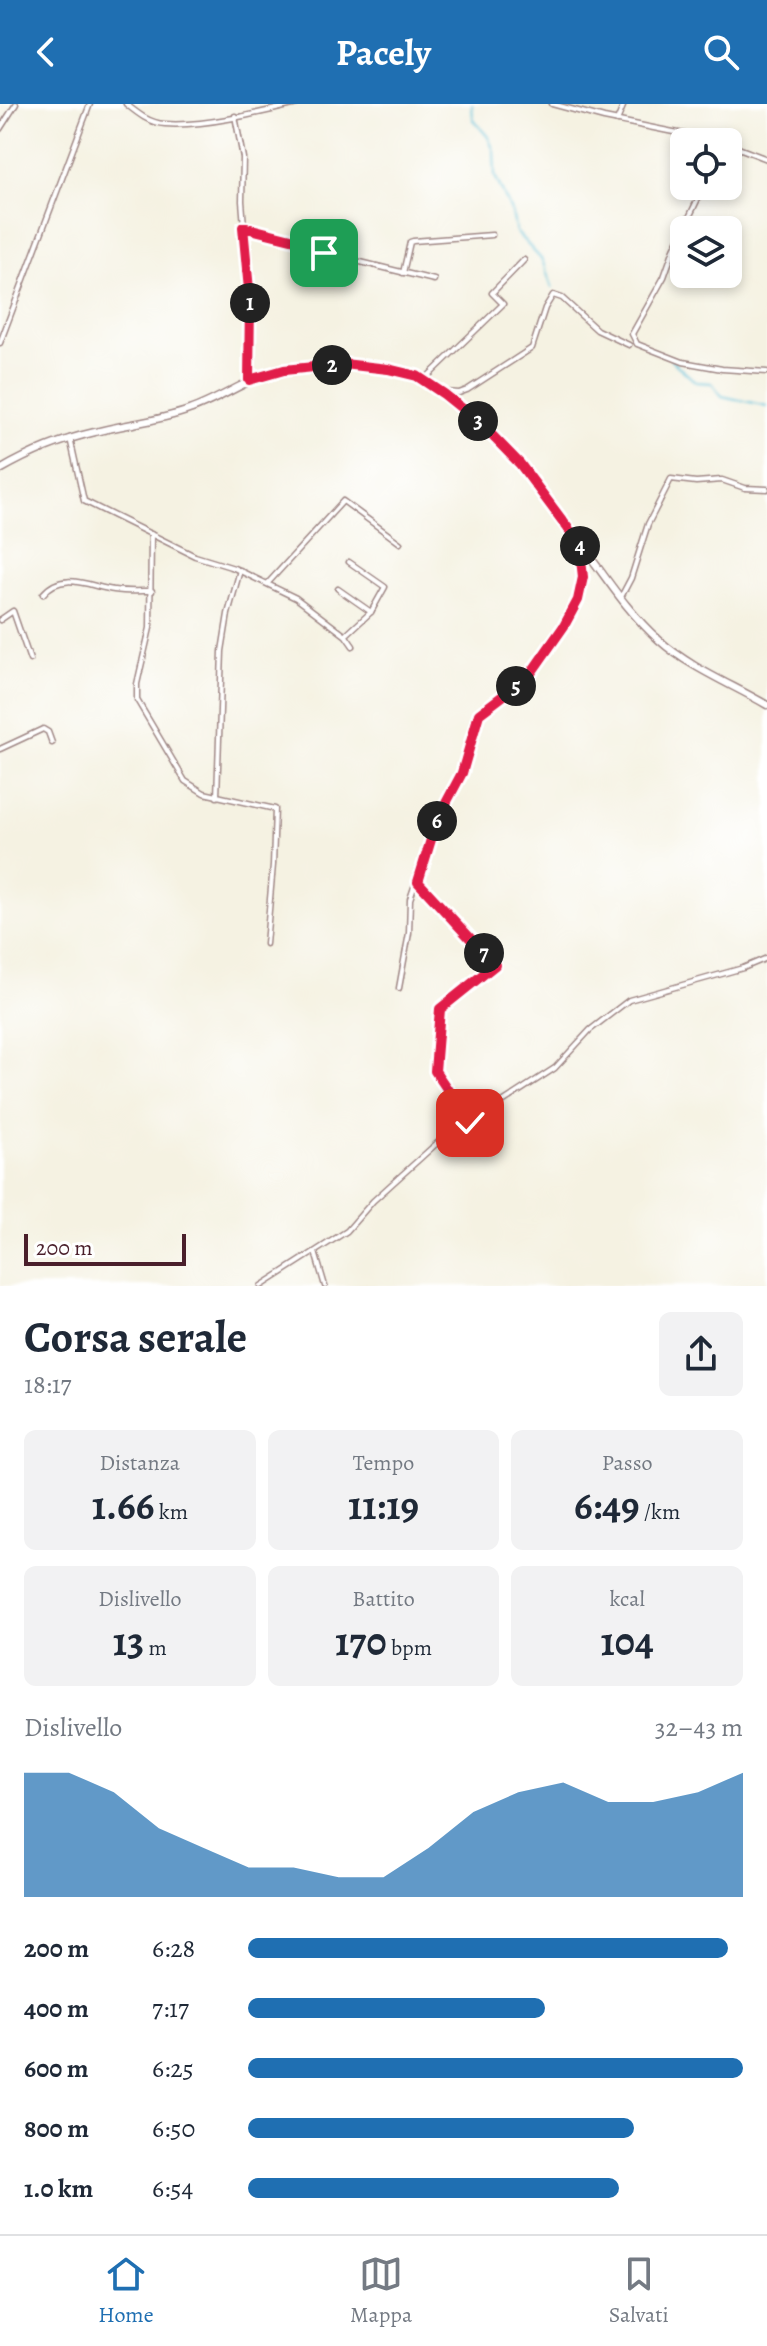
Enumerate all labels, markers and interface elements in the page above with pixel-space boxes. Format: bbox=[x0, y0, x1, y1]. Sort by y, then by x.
text: Pacely bbox=[336, 28, 431, 77]
icon: back bbox=[24, 30, 68, 74]
icon: search bbox=[699, 30, 743, 74]
map controls bbox=[670, 128, 742, 288]
button: locate bbox=[670, 128, 742, 200]
button: layers bbox=[670, 216, 742, 288]
pin bbox=[290, 219, 358, 287]
icon: arrive bbox=[302, 231, 346, 275]
pin: 1 bbox=[230, 283, 270, 323]
text: 1 bbox=[246, 288, 254, 318]
pin: 2 bbox=[312, 345, 352, 385]
text: 2 bbox=[327, 350, 337, 380]
pin: 3 bbox=[458, 401, 498, 441]
text: 3 bbox=[473, 406, 483, 436]
pin: 4 bbox=[560, 526, 600, 566]
text: 4 bbox=[575, 531, 585, 561]
pin: 5 bbox=[496, 666, 536, 706]
text: 5 bbox=[511, 671, 521, 701]
pin: 6 bbox=[417, 801, 457, 841]
text: 6 bbox=[432, 806, 442, 836]
pin: 7 bbox=[464, 933, 504, 973]
text: 7 bbox=[479, 938, 489, 968]
pin bbox=[436, 1089, 504, 1157]
icon: check bbox=[448, 1101, 492, 1145]
scale bar bbox=[24, 1230, 186, 1266]
text: 200 m bbox=[36, 1233, 93, 1263]
text: Corsa serale bbox=[24, 1307, 247, 1367]
button: share bbox=[659, 1312, 743, 1396]
text: 18:17 bbox=[24, 1367, 72, 1402]
text: Distanza bbox=[100, 1448, 180, 1478]
text: Tempo bbox=[353, 1448, 414, 1478]
text: Passo bbox=[602, 1448, 652, 1478]
text: 1.66 bbox=[92, 1478, 154, 1533]
text: 11:19 bbox=[348, 1478, 419, 1533]
text: 6:49 bbox=[574, 1478, 640, 1533]
text: km bbox=[154, 1497, 188, 1527]
text: /km bbox=[640, 1497, 680, 1527]
text: Dislivello bbox=[98, 1584, 181, 1614]
text: Battito bbox=[352, 1584, 415, 1614]
text: kcal bbox=[610, 1584, 645, 1614]
text: 13 bbox=[113, 1614, 144, 1669]
text: 170 bbox=[335, 1614, 387, 1669]
text: 104 bbox=[601, 1614, 654, 1669]
text: m bbox=[144, 1633, 167, 1663]
text: bpm bbox=[387, 1633, 432, 1663]
text: Dislivello bbox=[24, 1710, 122, 1745]
text: 32–43 m bbox=[655, 1710, 743, 1745]
text: 200 m bbox=[24, 1931, 89, 1966]
text: 6:28 bbox=[152, 1931, 195, 1966]
text: 400 m bbox=[24, 1991, 89, 2026]
text: 7:17 bbox=[152, 1991, 189, 2026]
text: 600 m bbox=[24, 2051, 89, 2086]
text: 6:25 bbox=[152, 2051, 194, 2086]
text: 800 m bbox=[24, 2111, 89, 2146]
text: 6:50 bbox=[152, 2111, 195, 2146]
text: 1.0 km bbox=[24, 2171, 93, 2206]
text: 6:54 bbox=[152, 2171, 193, 2206]
tab: Home bbox=[98, 2252, 154, 2330]
tab: Mappa bbox=[350, 2252, 412, 2330]
tab: Salvati bbox=[609, 2252, 669, 2330]

